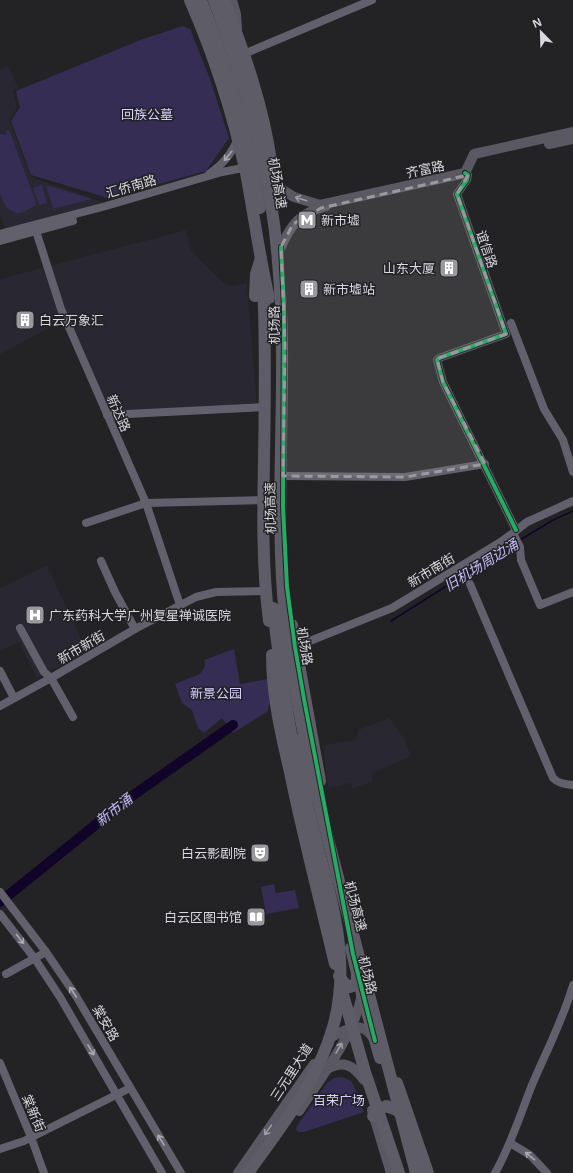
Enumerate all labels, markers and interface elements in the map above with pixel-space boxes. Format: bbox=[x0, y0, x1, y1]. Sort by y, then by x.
north arrow bbox=[521, 12, 561, 52]
text: N bbox=[530, 14, 544, 31]
park label: 回族公墓 bbox=[121, 105, 173, 123]
one-way arrow bbox=[224, 151, 232, 162]
street label: 机场高速 bbox=[265, 156, 291, 210]
street label: 齐富路 bbox=[404, 156, 446, 182]
street label: 汇侨南路 bbox=[104, 170, 158, 202]
one-way arrow bbox=[294, 195, 307, 202]
metro station icon: 新市墟 bbox=[296, 209, 318, 231]
place label: 新市墟 bbox=[321, 211, 360, 229]
street label: 谊信路 bbox=[472, 228, 502, 270]
building icon: 山东大厦 bbox=[438, 257, 460, 279]
place label: 山东大厦 bbox=[383, 259, 435, 277]
building icon: 新市墟站 bbox=[298, 278, 320, 300]
place label: 新市墟站 bbox=[323, 280, 375, 298]
street label: 机场路 bbox=[265, 305, 283, 345]
building icon: 白云万象汇 bbox=[14, 309, 36, 331]
place label: 白云万象汇 bbox=[39, 311, 104, 329]
street label: 新达路 bbox=[103, 392, 135, 434]
street label: 机场高速 bbox=[261, 482, 279, 534]
water label: 旧机场周边涌 bbox=[440, 533, 523, 595]
street label: 新市南街 bbox=[404, 549, 458, 591]
hospital icon: 广东药科大学广州复星禅诚医院 bbox=[24, 604, 46, 626]
place label: 广东药科大学广州复星禅诚医院 bbox=[49, 606, 231, 624]
street label: 机场路 bbox=[293, 625, 317, 667]
street label: 新市新街 bbox=[54, 626, 108, 668]
park label: 新景公园 bbox=[190, 684, 242, 702]
water label: 新市涌 bbox=[91, 788, 138, 830]
theatre icon: 白云影剧院 bbox=[249, 842, 271, 864]
place label: 白云影剧院 bbox=[181, 844, 246, 862]
street label: 机场高速 bbox=[341, 879, 371, 933]
library icon: 白云区图书馆 bbox=[245, 906, 267, 928]
place label: 白云区图书馆 bbox=[164, 908, 242, 926]
one-way arrow bbox=[15, 933, 24, 944]
street label: 机场路 bbox=[355, 954, 381, 996]
one-way arrow bbox=[69, 986, 77, 997]
street label: 棠安路 bbox=[88, 1002, 124, 1044]
street label: 三元里大道 bbox=[266, 1040, 316, 1104]
one-way arrow bbox=[336, 1042, 344, 1054]
one-way arrow bbox=[88, 1044, 96, 1056]
park label: 百荣广场 bbox=[313, 1091, 365, 1109]
street label: 棠新街 bbox=[18, 1092, 50, 1134]
one-way arrow bbox=[264, 1124, 272, 1135]
one-way arrow bbox=[156, 1134, 164, 1146]
one-way arrow bbox=[524, 1152, 535, 1160]

